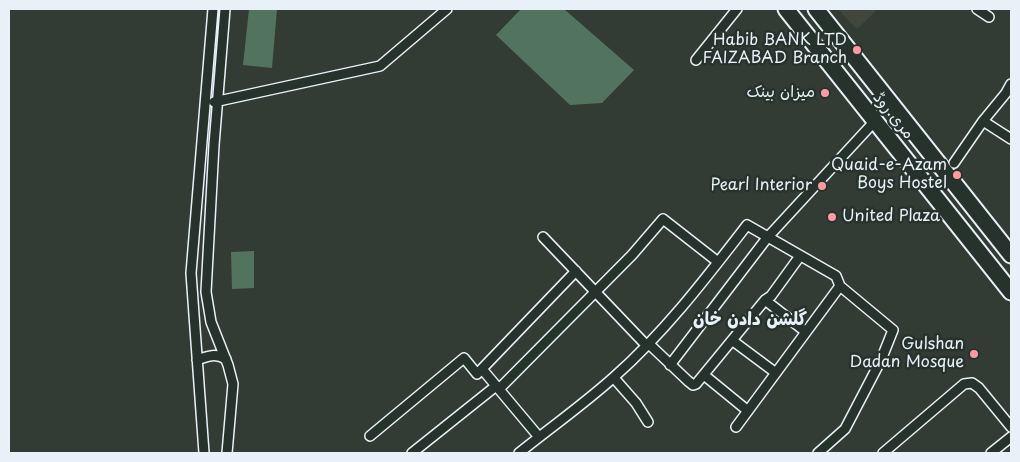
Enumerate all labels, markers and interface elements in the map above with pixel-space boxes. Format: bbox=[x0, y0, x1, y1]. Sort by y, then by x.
place label: Habib BANK LTD FAIZABAD Branch bbox=[703, 31, 847, 69]
marker: Habib BANK LTD FAIZABAD Branch bbox=[851, 44, 863, 56]
place label: میزان بینک bbox=[746, 83, 815, 103]
marker: میزان بینک bbox=[819, 87, 831, 99]
street label: مری روڈ bbox=[868, 89, 918, 143]
place label: Quaid-e-Azam Boys Hostel bbox=[831, 156, 947, 194]
marker: Quaid-e-Azam Boys Hostel bbox=[951, 169, 963, 181]
place label: Pearl Interior bbox=[711, 176, 812, 196]
marker: Pearl Interior bbox=[816, 180, 828, 192]
place label: United Plaza bbox=[842, 207, 940, 227]
marker: United Plaza bbox=[826, 211, 838, 223]
district label: گلشن دادن خان bbox=[693, 309, 807, 331]
place label: Gulshan Dadan Mosque bbox=[850, 335, 964, 373]
marker: Gulshan Dadan Mosque bbox=[968, 348, 980, 360]

